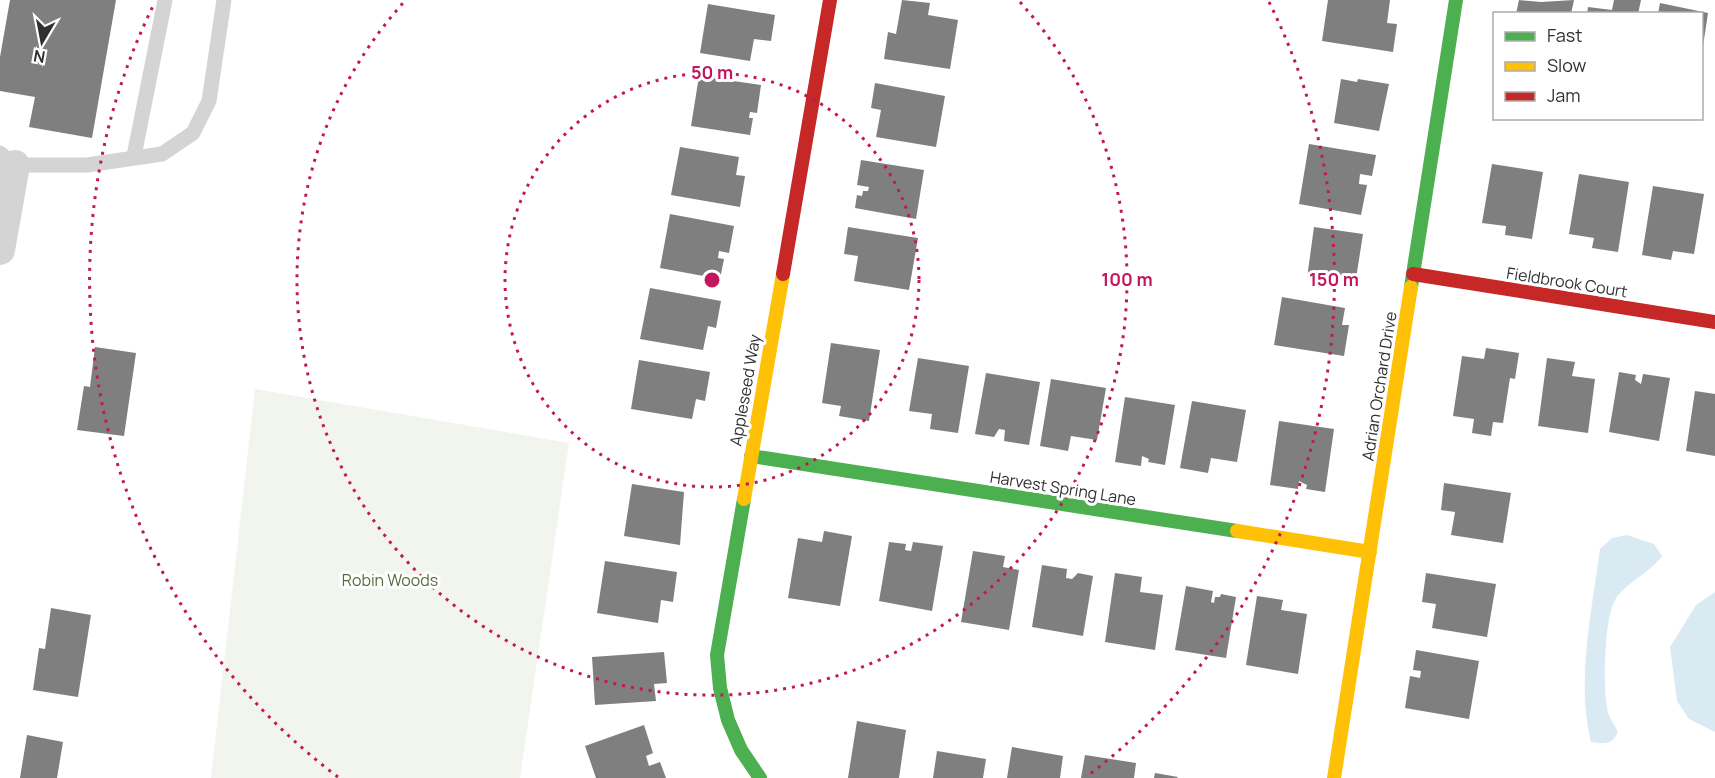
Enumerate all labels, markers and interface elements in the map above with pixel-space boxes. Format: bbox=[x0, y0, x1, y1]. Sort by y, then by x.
north arrow bbox=[12, 12, 72, 72]
legend bbox=[1493, 12, 1703, 120]
text: Fast bbox=[1547, 23, 1582, 47]
text: N bbox=[32, 45, 47, 69]
text: Slow bbox=[1547, 53, 1587, 77]
text: 50 m bbox=[691, 60, 733, 84]
text: Jam bbox=[1547, 83, 1581, 107]
street label: Fieldbrook Court bbox=[1505, 262, 1629, 302]
text: 100 m bbox=[1101, 267, 1153, 291]
text: 150 m bbox=[1309, 267, 1359, 291]
centre of rings bbox=[702, 270, 722, 290]
street label: Adrian Orchard Drive bbox=[1356, 310, 1402, 462]
street label: Appleseed Way bbox=[724, 332, 766, 448]
street label: Harvest Spring Lane bbox=[988, 466, 1138, 510]
park label: Robin Woods bbox=[342, 569, 438, 591]

